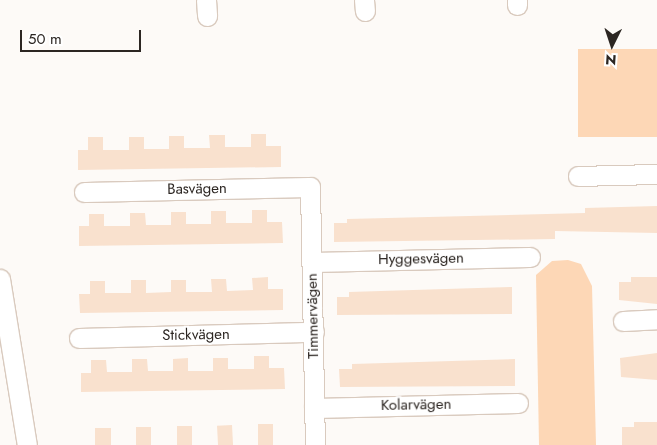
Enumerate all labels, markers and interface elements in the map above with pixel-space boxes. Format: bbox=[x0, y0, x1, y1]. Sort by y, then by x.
scale bar bbox=[22, 20, 144, 52]
north arrow bbox=[587, 20, 637, 70]
text: 50 m bbox=[28, 28, 62, 50]
text: N bbox=[605, 50, 617, 70]
street label: Basvägen bbox=[167, 179, 227, 199]
street label: Hyggesvägen bbox=[378, 249, 464, 269]
street label: Timmervägen bbox=[303, 273, 323, 359]
street label: Stickvägen bbox=[162, 325, 230, 345]
street label: Kolarvägen bbox=[381, 395, 451, 415]

